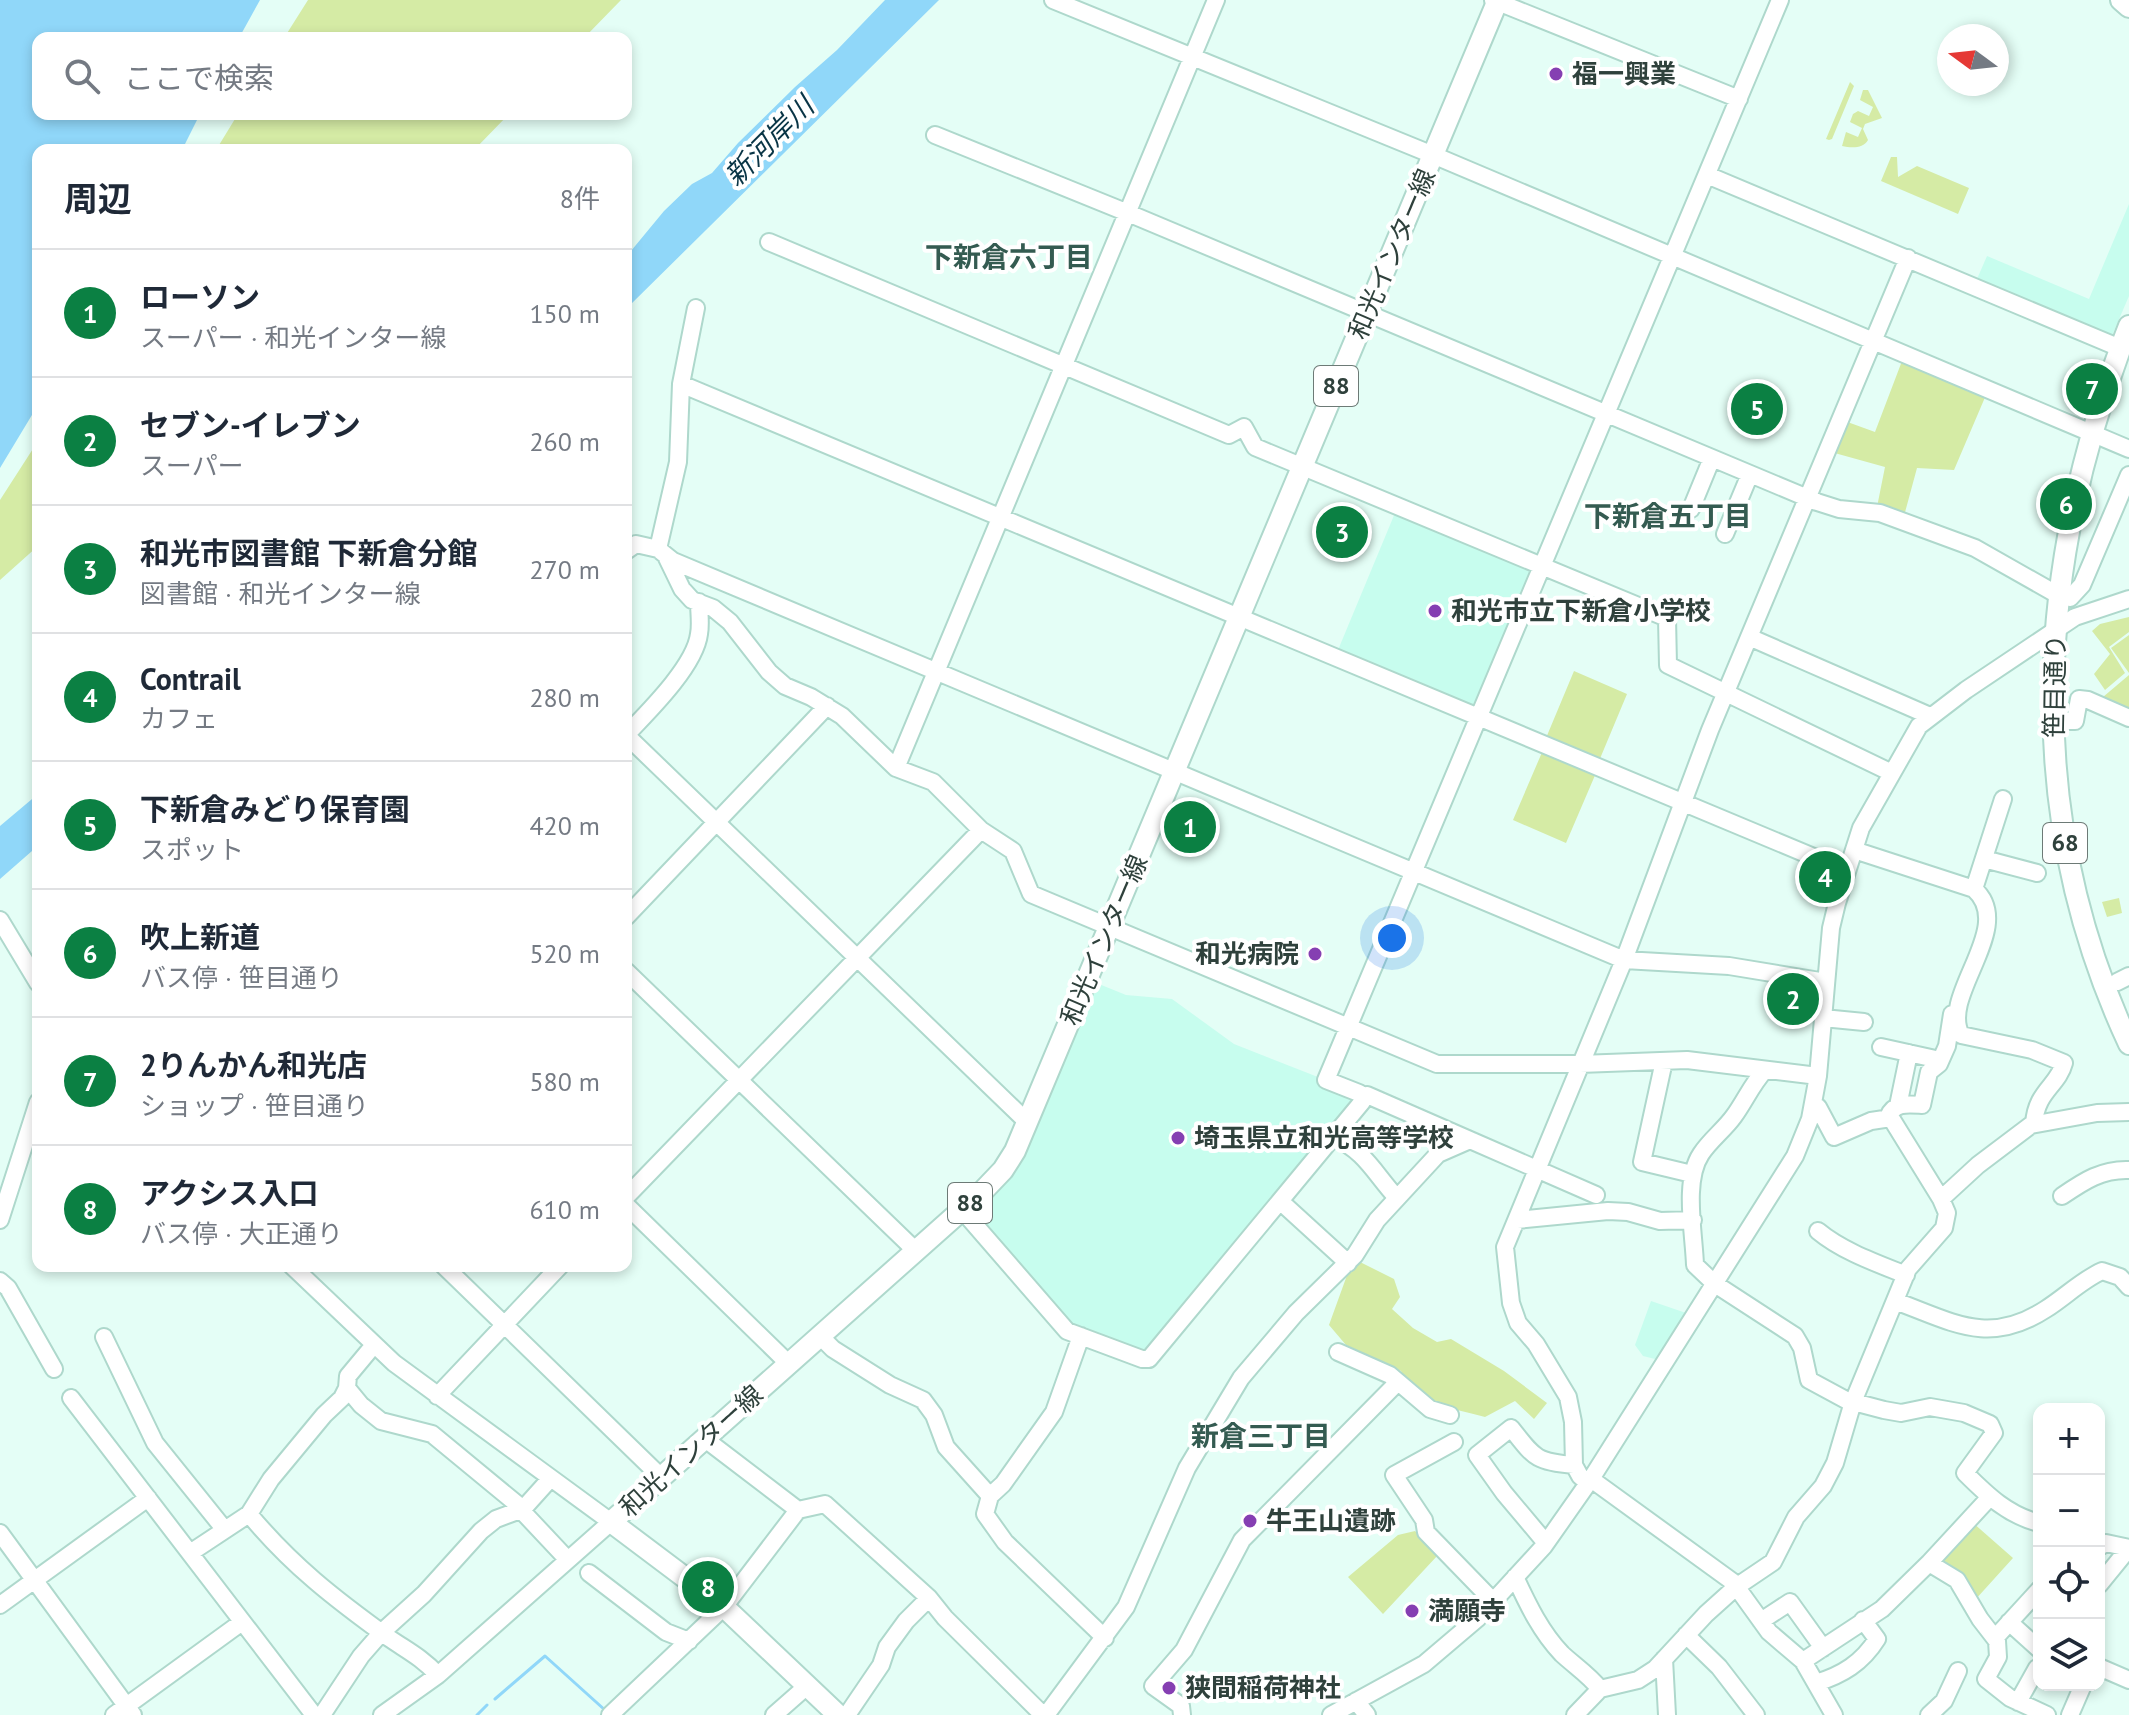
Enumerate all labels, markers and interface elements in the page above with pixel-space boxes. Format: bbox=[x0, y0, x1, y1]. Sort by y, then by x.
north arrow bbox=[1937, 24, 2009, 96]
search box bbox=[32, 32, 632, 120]
icon: search bbox=[60, 54, 104, 98]
place label: 福一興業 bbox=[1572, 57, 1676, 90]
text: ここで検索 bbox=[124, 58, 274, 97]
marker: 福一興業 bbox=[1547, 65, 1565, 83]
water label: 新河岸川 bbox=[716, 86, 823, 193]
street label: 和光インター線 bbox=[1341, 164, 1442, 344]
text: 周辺 bbox=[64, 176, 132, 220]
text: 8件 bbox=[560, 182, 600, 215]
district label: 下新倉六丁目 bbox=[925, 238, 1093, 275]
text: ローソン bbox=[140, 277, 260, 316]
text: 1 bbox=[83, 297, 97, 330]
text: 150 m bbox=[529, 297, 600, 330]
text: スーパー · 和光インター線 bbox=[140, 321, 447, 354]
pin: 7 bbox=[2066, 359, 2118, 419]
road number: 88 bbox=[1314, 366, 1358, 406]
pin: 5 bbox=[1731, 379, 1783, 439]
text: セブン-イレブン bbox=[140, 405, 361, 444]
text: 2 bbox=[83, 425, 97, 458]
text: 260 m bbox=[529, 425, 600, 458]
text: スーパー bbox=[140, 449, 244, 482]
pin: 6 bbox=[2040, 474, 2092, 534]
district label: 下新倉五丁目 bbox=[1584, 497, 1752, 534]
pin: 3 bbox=[1316, 502, 1368, 562]
text: 和光市図書館 下新倉分館 bbox=[140, 533, 478, 572]
text: 3 bbox=[83, 553, 97, 586]
text: 270 m bbox=[529, 553, 600, 586]
text: 図書館 · 和光インター線 bbox=[140, 577, 421, 610]
place label: 和光市立下新倉小学校 bbox=[1451, 594, 1711, 627]
marker: 和光市立下新倉小学校 bbox=[1426, 602, 1444, 620]
street label: 笹目通り bbox=[2037, 634, 2072, 738]
text: Contrail bbox=[140, 659, 241, 698]
text: 4 bbox=[83, 681, 97, 714]
text: 280 m bbox=[529, 681, 600, 714]
text: カフェ bbox=[140, 702, 218, 735]
text: 下新倉みどり保育園 bbox=[140, 789, 410, 828]
pin: 1 bbox=[1164, 797, 1216, 857]
text: 5 bbox=[83, 809, 97, 842]
text: 420 m bbox=[529, 809, 600, 842]
road number: 68 bbox=[2043, 823, 2087, 863]
text: スポット bbox=[140, 833, 244, 866]
pin: 4 bbox=[1799, 847, 1851, 907]
street label: 和光インター線 bbox=[1053, 850, 1154, 1030]
text: 吹上新道 bbox=[140, 917, 260, 956]
your location bbox=[1372, 918, 1412, 958]
text: 6 bbox=[83, 937, 97, 970]
text: 520 m bbox=[529, 937, 600, 970]
place label: 和光病院 bbox=[1195, 937, 1299, 970]
marker: 和光病院 bbox=[1306, 945, 1324, 963]
text: バス停 · 笹目通り bbox=[140, 961, 343, 994]
pin: 2 bbox=[1767, 969, 1819, 1029]
text: 2りんかん和光店 bbox=[140, 1045, 367, 1084]
text: 7 bbox=[83, 1065, 97, 1098]
text: 580 m bbox=[529, 1065, 600, 1098]
text: ショップ · 笹目通り bbox=[140, 1089, 369, 1122]
place label: 埼玉県立和光高等学校 bbox=[1194, 1121, 1454, 1154]
marker: 埼玉県立和光高等学校 bbox=[1169, 1129, 1187, 1147]
text: アクシス入口 bbox=[140, 1173, 319, 1212]
road number: 88 bbox=[948, 1183, 992, 1223]
text: 8 bbox=[83, 1193, 97, 1226]
text: 610 m bbox=[529, 1193, 600, 1226]
text: バス停 · 大正通り bbox=[140, 1217, 343, 1250]
street label: 和光インター線 bbox=[612, 1377, 769, 1524]
map controls bbox=[2033, 1403, 2105, 1691]
button: + bbox=[2033, 1403, 2105, 1475]
district label: 新倉三丁目 bbox=[1191, 1417, 1331, 1454]
button: − bbox=[2033, 1475, 2105, 1547]
place label: 牛王山遺跡 bbox=[1266, 1504, 1396, 1537]
marker: 牛王山遺跡 bbox=[1241, 1512, 1259, 1530]
button: locate bbox=[2033, 1547, 2105, 1619]
pin: 8 bbox=[682, 1557, 734, 1617]
place label: 満願寺 bbox=[1428, 1594, 1506, 1627]
marker: 満願寺 bbox=[1403, 1602, 1421, 1620]
button: layers bbox=[2033, 1619, 2105, 1691]
place label: 狭間稲荷神社 bbox=[1185, 1671, 1341, 1704]
marker: 狭間稲荷神社 bbox=[1160, 1679, 1178, 1697]

